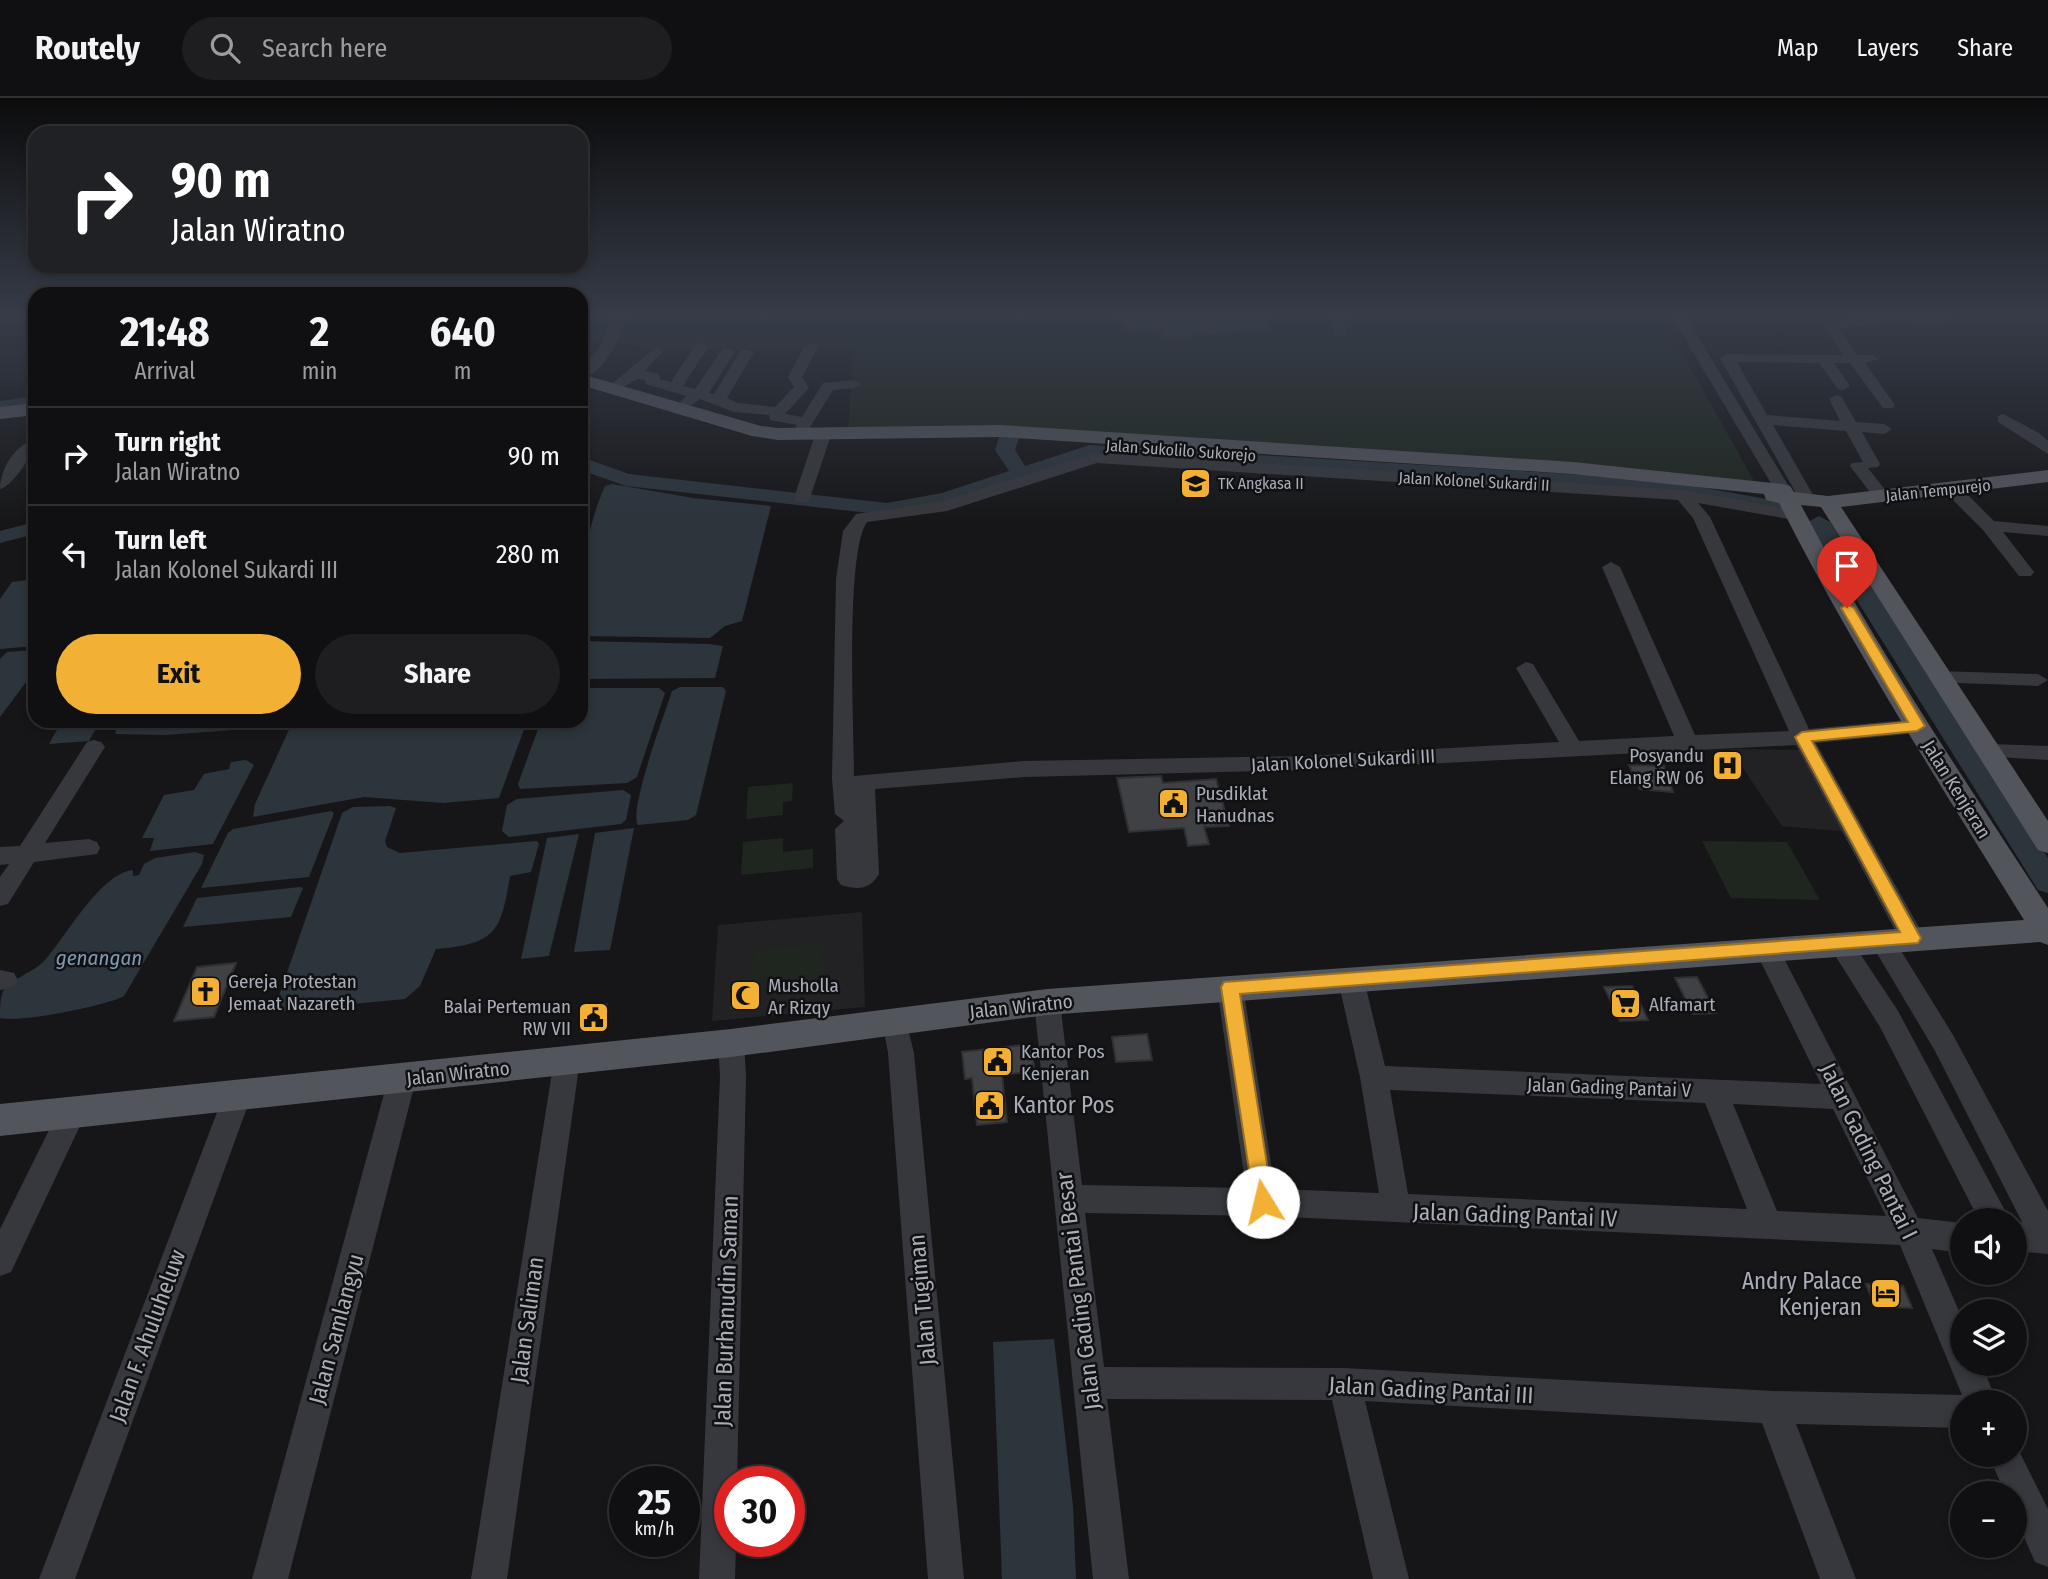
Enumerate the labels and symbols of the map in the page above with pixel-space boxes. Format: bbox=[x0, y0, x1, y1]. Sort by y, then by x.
street label: Jalan Sukolilo Sukorejo bbox=[1105, 436, 1257, 465]
school or university icon: TK Angkasa II bbox=[1178, 466, 1212, 500]
street label: Jalan Kolonel Sukardi II bbox=[1398, 468, 1550, 495]
place label: TK Angkasa II bbox=[1218, 474, 1304, 493]
street label: Jalan Tempurejo bbox=[1885, 476, 1991, 505]
pin bbox=[1817, 536, 1877, 608]
street label: Jalan Kenjeran bbox=[1917, 736, 1996, 843]
street label: Jalan Kolonel Sukardi III bbox=[1250, 744, 1436, 777]
place label: Posyandu Elang RW 06 bbox=[1609, 744, 1704, 789]
hospital icon: Posyandu Elang RW 06 bbox=[1710, 749, 1744, 783]
place label: Pusdiklat Hanudnas bbox=[1196, 782, 1274, 827]
public building icon: Pusdiklat Hanudnas bbox=[1156, 787, 1190, 821]
water label: genangan bbox=[56, 945, 142, 971]
place label: Gereja Protestan Jemaat Nazareth bbox=[228, 970, 357, 1015]
place label: Musholla Ar Rizqy bbox=[768, 974, 839, 1019]
church icon: Gereja Protestan Jemaat Nazareth bbox=[188, 975, 222, 1009]
mosque icon: Musholla Ar Rizqy bbox=[728, 979, 762, 1013]
supermarket icon: Alfamart bbox=[1609, 987, 1643, 1021]
street label: Jalan Wiratno bbox=[968, 990, 1074, 1023]
place label: Alfamart bbox=[1649, 993, 1716, 1016]
place label: Balai Pertemuan RW VII bbox=[443, 995, 571, 1040]
public building icon: Balai Pertemuan RW VII bbox=[577, 1000, 611, 1034]
place label: Kantor Pos Kenjeran bbox=[1021, 1040, 1105, 1085]
public building icon: Kantor Pos Kenjeran bbox=[981, 1045, 1015, 1079]
street label: Jalan Wiratno bbox=[405, 1057, 511, 1090]
street label: Jalan Gading Pantai I bbox=[1814, 1058, 1924, 1244]
street label: Jalan Gading Pantai V bbox=[1527, 1073, 1692, 1102]
public building icon: Kantor Pos bbox=[973, 1088, 1007, 1122]
place label: Kantor Pos bbox=[1013, 1091, 1115, 1119]
position arrow bbox=[1226, 1165, 1300, 1239]
street label: Jalan Gading Pantai Besar bbox=[1049, 1170, 1107, 1412]
street label: Jalan Burhanudin Saman bbox=[708, 1195, 744, 1427]
street label: Jalan Gading Pantai IV bbox=[1412, 1197, 1618, 1233]
street label: Jalan Tugiman bbox=[902, 1233, 942, 1367]
street label: Jalan F. Ahuluheluw bbox=[103, 1246, 191, 1426]
street label: Jalan Samlangyu bbox=[302, 1251, 370, 1407]
street label: Jalan Saliman bbox=[504, 1255, 550, 1385]
place label: Andry Palace Kenjeran bbox=[1742, 1267, 1862, 1321]
hotel icon: Andry Palace Kenjeran bbox=[1868, 1277, 1902, 1311]
street label: Jalan Gading Pantai III bbox=[1328, 1371, 1534, 1409]
speed limit sign: 30 bbox=[714, 1466, 805, 1557]

